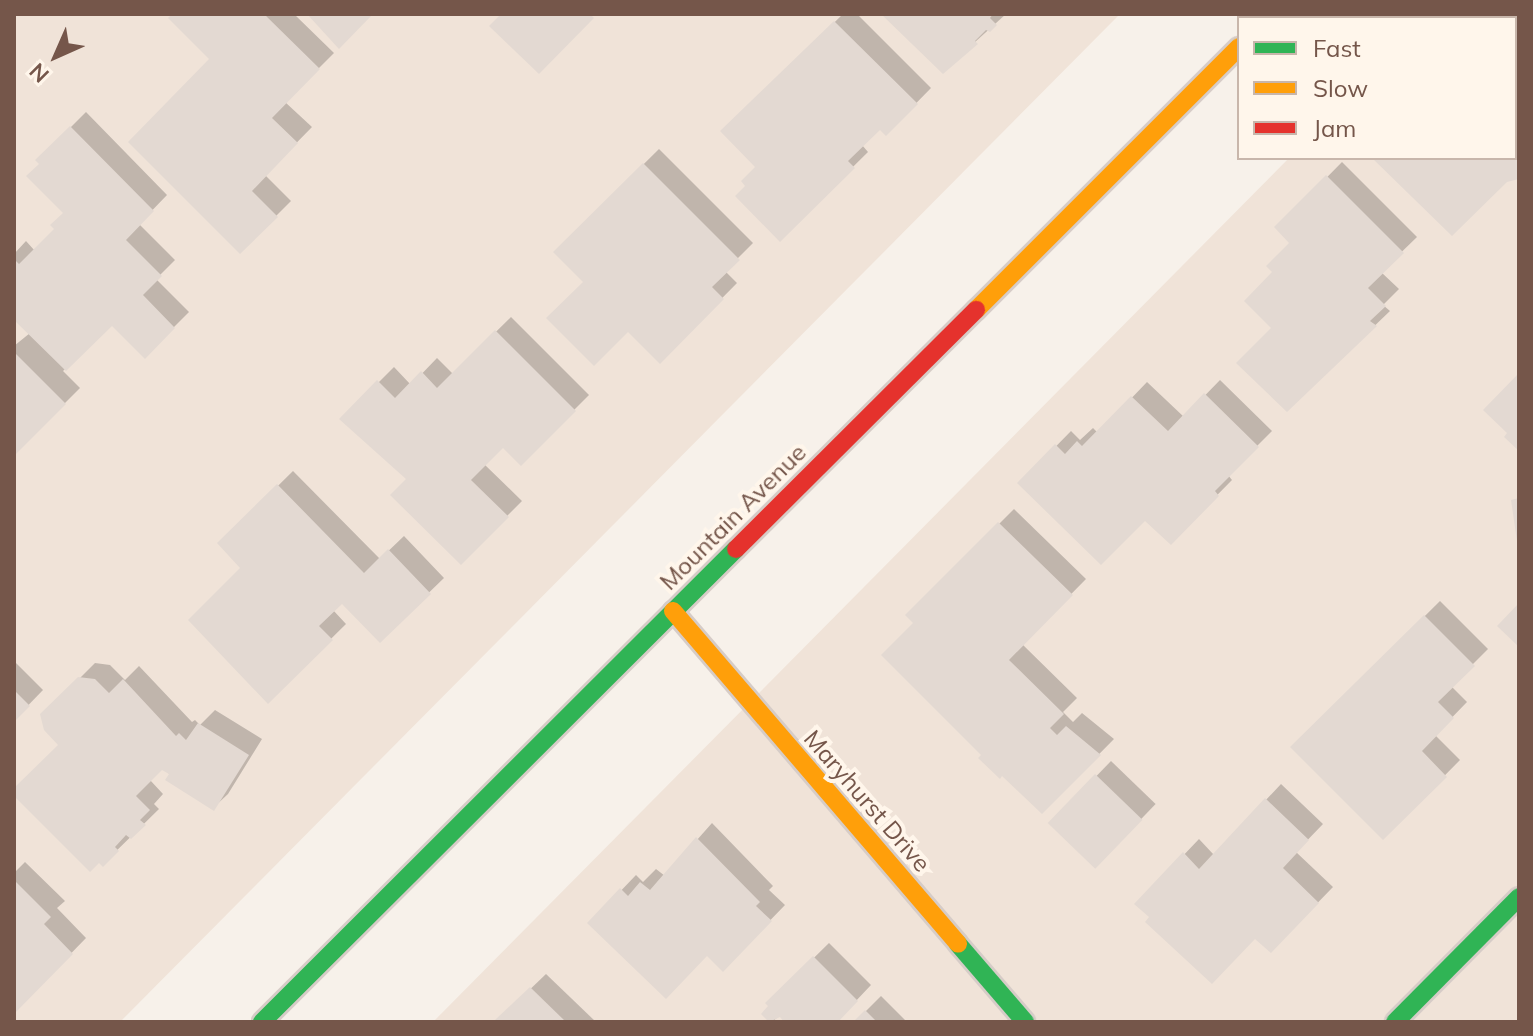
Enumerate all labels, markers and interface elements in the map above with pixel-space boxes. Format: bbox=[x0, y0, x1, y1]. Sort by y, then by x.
north arrow bbox=[16, 16, 96, 96]
legend bbox=[1237, 16, 1517, 160]
text: Fast bbox=[1313, 33, 1361, 63]
text: N bbox=[23, 57, 55, 89]
text: Slow bbox=[1313, 73, 1368, 103]
text: Jam bbox=[1313, 113, 1356, 143]
street label: Mountain Avenue bbox=[654, 438, 812, 596]
street label: Maryhurst Drive bbox=[798, 724, 936, 878]

